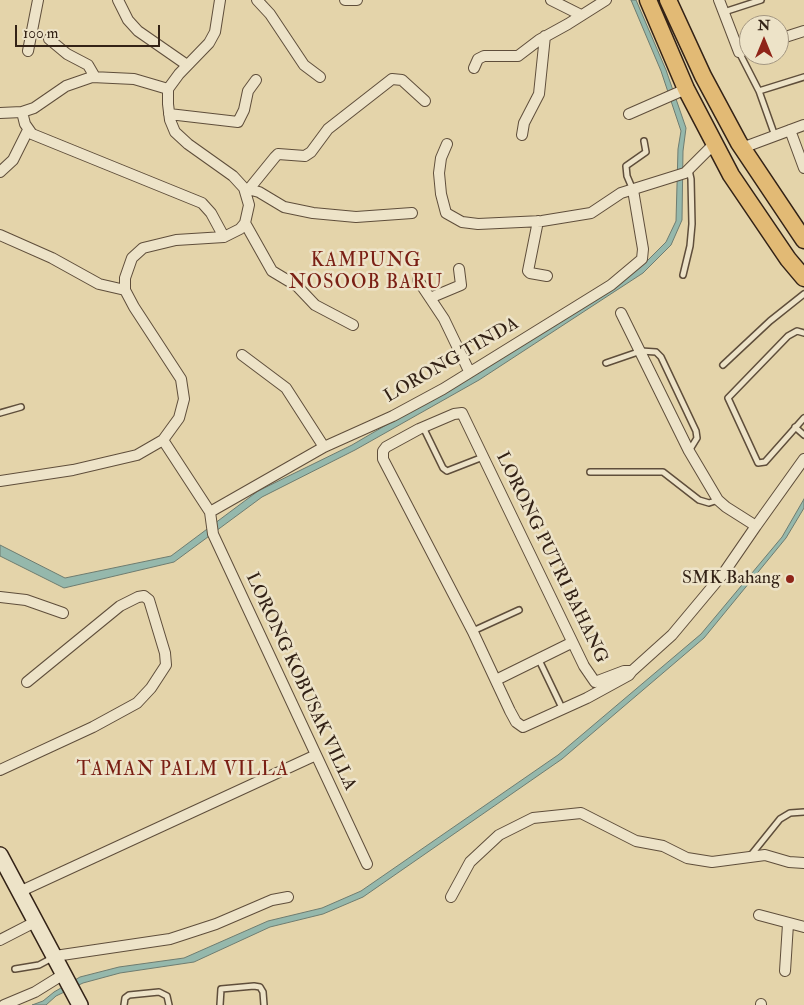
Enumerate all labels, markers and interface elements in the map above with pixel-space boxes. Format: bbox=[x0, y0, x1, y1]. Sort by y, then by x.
scale bar bbox=[18, 15, 162, 47]
north arrow bbox=[739, 15, 789, 65]
text: N bbox=[758, 17, 770, 34]
text: 100 m bbox=[23, 24, 58, 43]
district label: KAMPUNG NOSOOB BARU bbox=[287, 251, 445, 295]
street label: LORONG TINDA bbox=[381, 314, 523, 408]
street label: LORONG PUTRI BAHANG bbox=[490, 449, 612, 667]
place label: SMK Bahang bbox=[682, 568, 780, 590]
street label: LORONG KOBUSAK VILLA bbox=[240, 570, 360, 794]
marker: SMK Bahang bbox=[784, 573, 796, 585]
district label: TAMAN PALM VILLA bbox=[75, 760, 291, 782]

